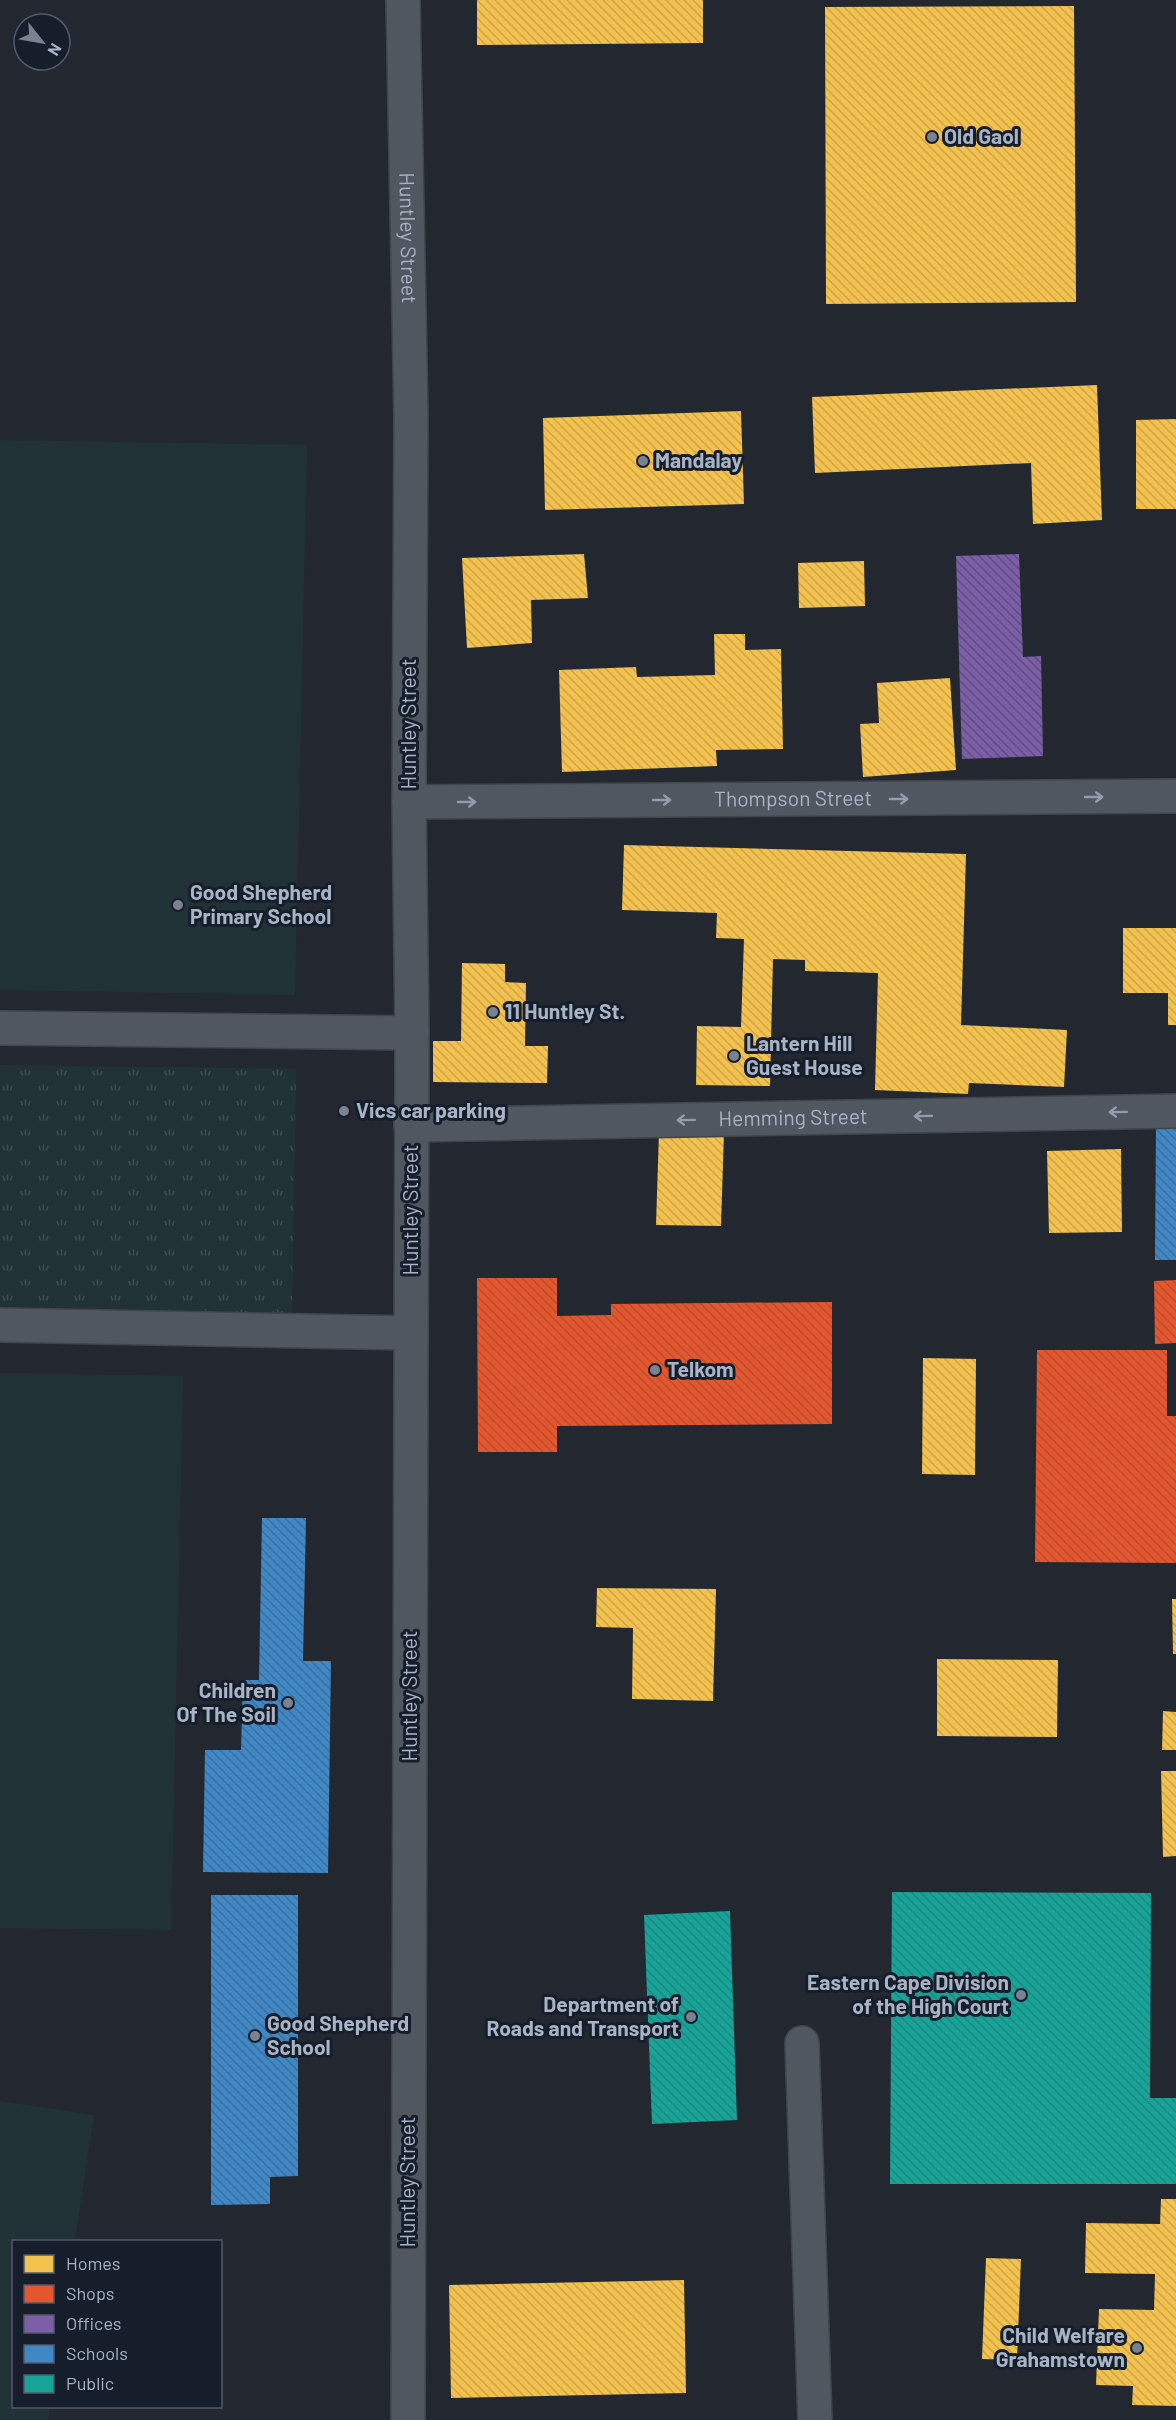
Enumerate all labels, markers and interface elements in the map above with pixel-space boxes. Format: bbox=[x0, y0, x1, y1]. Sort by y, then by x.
north arrow bbox=[12, 12, 72, 72]
text: N bbox=[44, 41, 66, 59]
place label: Old Gaol bbox=[944, 123, 1019, 148]
marker: Old Gaol bbox=[925, 130, 939, 144]
street label: Huntley Street bbox=[395, 172, 423, 304]
place label: Mandalay bbox=[655, 447, 742, 472]
marker: Mandalay bbox=[636, 454, 650, 468]
street label: Huntley Street bbox=[395, 659, 420, 789]
street label: Thompson Street bbox=[714, 784, 872, 811]
one-way arrow bbox=[1084, 791, 1104, 803]
one-way arrow bbox=[889, 793, 909, 804]
one-way arrow bbox=[652, 794, 672, 806]
one-way arrow bbox=[457, 796, 477, 808]
place label: Good Shepherd Primary School bbox=[190, 879, 332, 928]
marker: Good Shepherd Primary School bbox=[171, 898, 185, 912]
place label: 11 Huntley St. bbox=[505, 998, 625, 1023]
marker: 11 Huntley St. bbox=[486, 1005, 500, 1019]
place label: Lantern Hill Guest House bbox=[746, 1030, 863, 1079]
marker: Lantern Hill Guest House bbox=[727, 1049, 741, 1063]
place label: Vics car parking bbox=[356, 1097, 506, 1122]
street label: Hemming Street bbox=[718, 1103, 868, 1130]
marker: Vics car parking bbox=[337, 1104, 351, 1118]
one-way arrow bbox=[1108, 1106, 1128, 1118]
one-way arrow bbox=[913, 1110, 933, 1122]
one-way arrow bbox=[676, 1114, 696, 1126]
street label: Huntley Street bbox=[397, 1145, 422, 1275]
place label: Telkom bbox=[667, 1356, 734, 1381]
marker: Telkom bbox=[648, 1363, 662, 1377]
street label: Huntley Street bbox=[396, 1631, 421, 1761]
place label: Children Of The Soil bbox=[177, 1677, 276, 1726]
marker: Children Of The Soil bbox=[281, 1696, 295, 1710]
place label: Eastern Cape Division of the High Court bbox=[807, 1969, 1009, 2018]
marker: Eastern Cape Division of the High Court bbox=[1014, 1988, 1028, 2002]
place label: Department of Roads and Transport bbox=[486, 1991, 679, 2040]
place label: Good Shepherd School bbox=[267, 2010, 409, 2059]
marker: Department of Roads and Transport bbox=[684, 2010, 698, 2024]
marker: Good Shepherd School bbox=[248, 2029, 262, 2043]
street label: Huntley Street bbox=[394, 2117, 419, 2247]
legend bbox=[12, 2240, 222, 2408]
text: Homes bbox=[66, 2252, 120, 2274]
text: Shops bbox=[66, 2282, 115, 2304]
text: Offices bbox=[66, 2312, 122, 2334]
place label: Child Welfare Grahamstown bbox=[996, 2322, 1125, 2371]
marker: Child Welfare Grahamstown bbox=[1130, 2341, 1144, 2355]
text: Schools bbox=[66, 2342, 128, 2364]
text: Public bbox=[66, 2372, 114, 2394]

